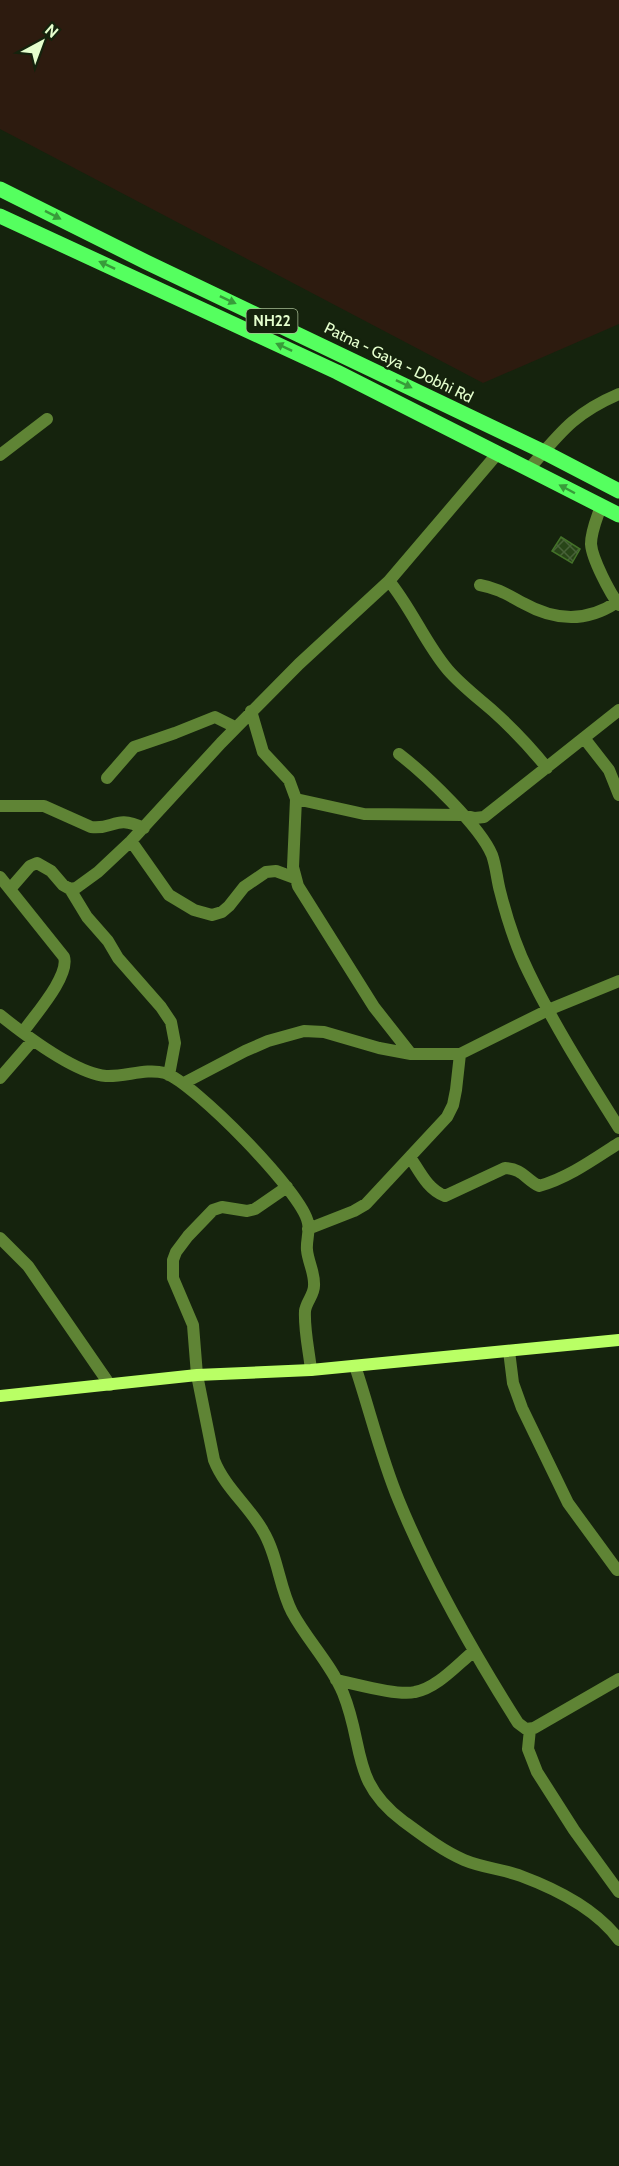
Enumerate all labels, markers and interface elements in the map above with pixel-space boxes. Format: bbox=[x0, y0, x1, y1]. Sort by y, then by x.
north arrow bbox=[12, 12, 72, 72]
text: N bbox=[41, 20, 62, 42]
one-way arrow bbox=[44, 210, 61, 219]
one-way arrow bbox=[98, 261, 115, 270]
one-way arrow bbox=[219, 296, 236, 305]
road number: NH22 bbox=[246, 309, 298, 333]
street label: Patna - Gaya - Dobhi Rd bbox=[321, 318, 476, 407]
one-way arrow bbox=[275, 343, 292, 352]
one-way arrow bbox=[395, 380, 412, 389]
one-way arrow bbox=[558, 484, 576, 494]

